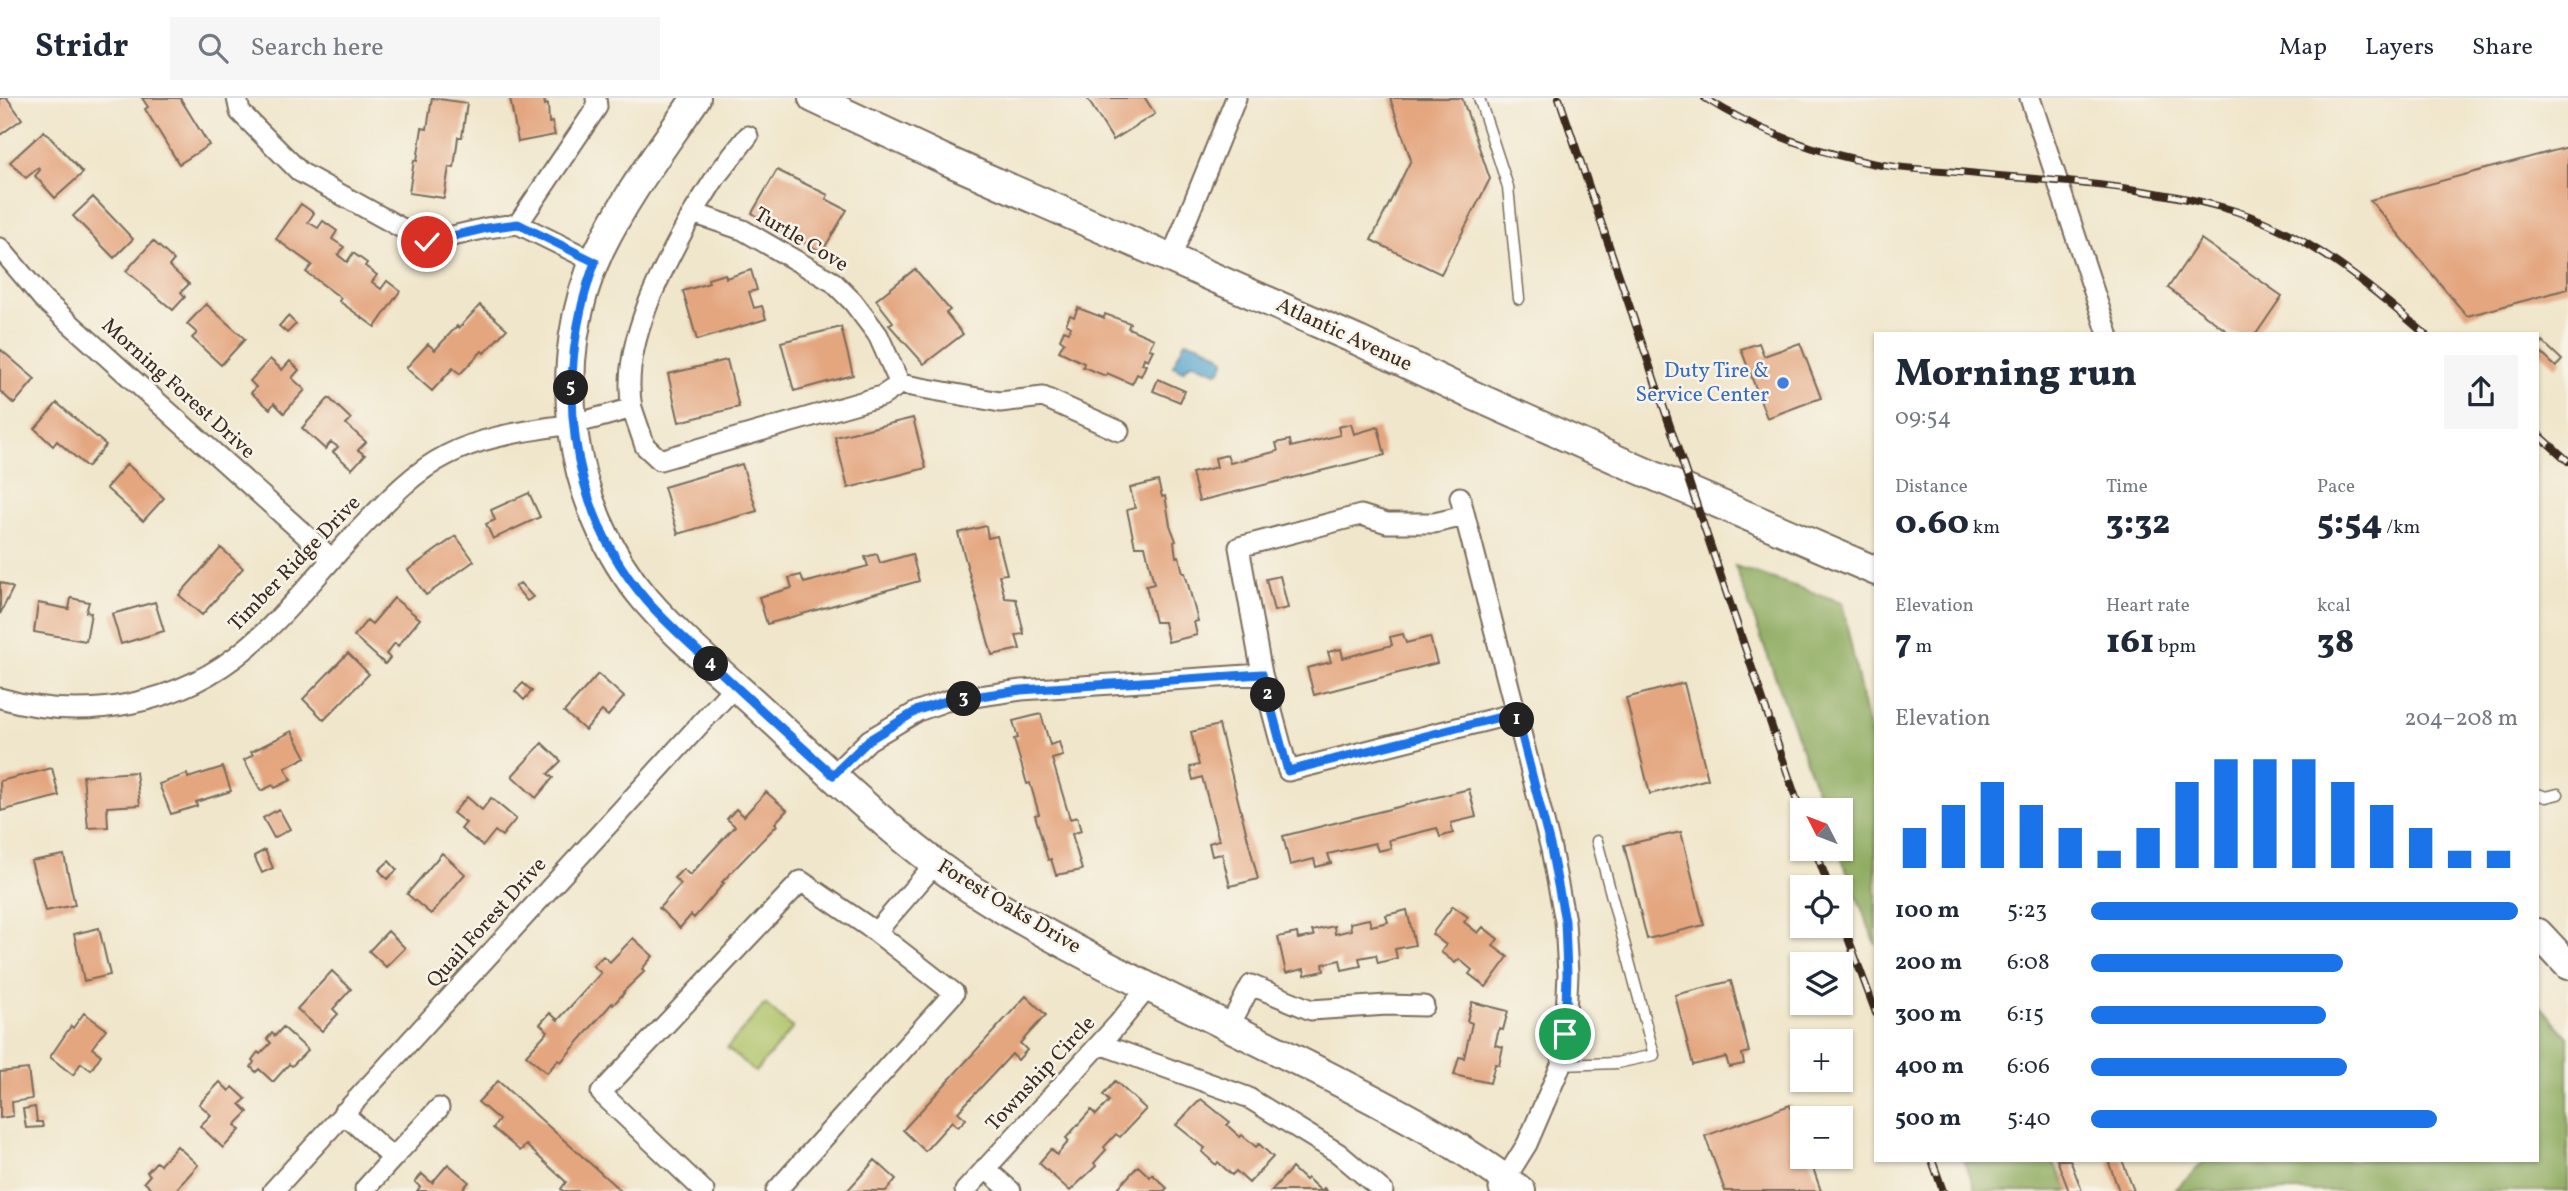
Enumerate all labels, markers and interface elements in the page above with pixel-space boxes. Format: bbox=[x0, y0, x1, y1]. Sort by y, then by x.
search box bbox=[170, 17, 660, 80]
text: Stridr bbox=[35, 25, 128, 71]
icon: search bbox=[194, 29, 232, 67]
text: Search here bbox=[250, 30, 384, 66]
text: Map bbox=[2279, 31, 2327, 65]
text: Layers bbox=[2365, 31, 2434, 65]
text: Share bbox=[2472, 31, 2533, 65]
street label: Turtle Cove bbox=[748, 200, 854, 280]
pin bbox=[397, 212, 457, 272]
icon: check bbox=[408, 223, 446, 261]
street label: Atlantic Avenue bbox=[1271, 291, 1417, 379]
street label: Morning Forest Drive bbox=[95, 312, 261, 466]
text: Morning run bbox=[1895, 349, 2137, 402]
button: share bbox=[2444, 355, 2518, 429]
place label: Duty Tire & Service Center bbox=[1636, 357, 1769, 410]
pin: 5 bbox=[554, 370, 588, 406]
text: 5 bbox=[566, 374, 575, 400]
marker: Duty Tire & Service Center bbox=[1775, 375, 1791, 391]
text: 09:54 bbox=[1895, 402, 1951, 434]
text: Distance bbox=[1895, 474, 1968, 500]
text: Time bbox=[2106, 474, 2148, 500]
text: Pace bbox=[2317, 474, 2355, 500]
street label: Timber Ridge Drive bbox=[222, 489, 368, 639]
text: 0.60 bbox=[1895, 500, 1969, 548]
text: 3:32 bbox=[2106, 500, 2170, 548]
text: 5:54 bbox=[2317, 500, 2383, 548]
text: km bbox=[1969, 515, 2000, 541]
text: /km bbox=[2383, 515, 2420, 541]
text: Elevation bbox=[1895, 593, 1974, 619]
text: Heart rate bbox=[2106, 593, 2190, 619]
text: kcal bbox=[2317, 593, 2351, 619]
text: 7 bbox=[1895, 619, 1912, 667]
text: 161 bbox=[2106, 619, 2154, 667]
text: 38 bbox=[2317, 619, 2354, 667]
text: m bbox=[1912, 634, 1932, 660]
text: bpm bbox=[2154, 634, 2196, 660]
pin: 4 bbox=[694, 646, 728, 682]
text: 4 bbox=[705, 650, 716, 676]
pin: 2 bbox=[1250, 678, 1286, 712]
text: 2 bbox=[1263, 681, 1272, 707]
pin: 3 bbox=[946, 682, 982, 716]
text: 3 bbox=[959, 685, 968, 711]
pin: 1 bbox=[1500, 702, 1534, 738]
text: Elevation bbox=[1895, 703, 1991, 735]
text: 204–208 m bbox=[2404, 703, 2518, 735]
text: 1 bbox=[1513, 706, 1520, 732]
north arrow bbox=[1790, 798, 1853, 861]
map controls bbox=[1790, 798, 1853, 1169]
street label: Quail Forest Drive bbox=[420, 851, 554, 995]
street label: Forest Oaks Drive bbox=[932, 853, 1086, 961]
button: locate bbox=[1790, 875, 1853, 938]
text: 100 m bbox=[1895, 895, 1960, 927]
text: 5:23 bbox=[2007, 895, 2047, 927]
text: 200 m bbox=[1895, 947, 1962, 979]
text: 6:08 bbox=[2007, 947, 2050, 979]
button: layers bbox=[1790, 952, 1853, 1015]
text: 300 m bbox=[1895, 999, 1962, 1031]
text: 6:15 bbox=[2007, 999, 2044, 1031]
pin bbox=[1535, 1004, 1595, 1064]
street label: Township Circle bbox=[980, 1010, 1102, 1138]
icon: arrive bbox=[1546, 1015, 1584, 1053]
button: + bbox=[1790, 1029, 1853, 1092]
text: 400 m bbox=[1895, 1051, 1964, 1083]
text: 6:06 bbox=[2007, 1051, 2050, 1083]
text: 500 m bbox=[1895, 1103, 1961, 1135]
text: 5:40 bbox=[2007, 1103, 2051, 1135]
button: − bbox=[1790, 1106, 1853, 1169]

